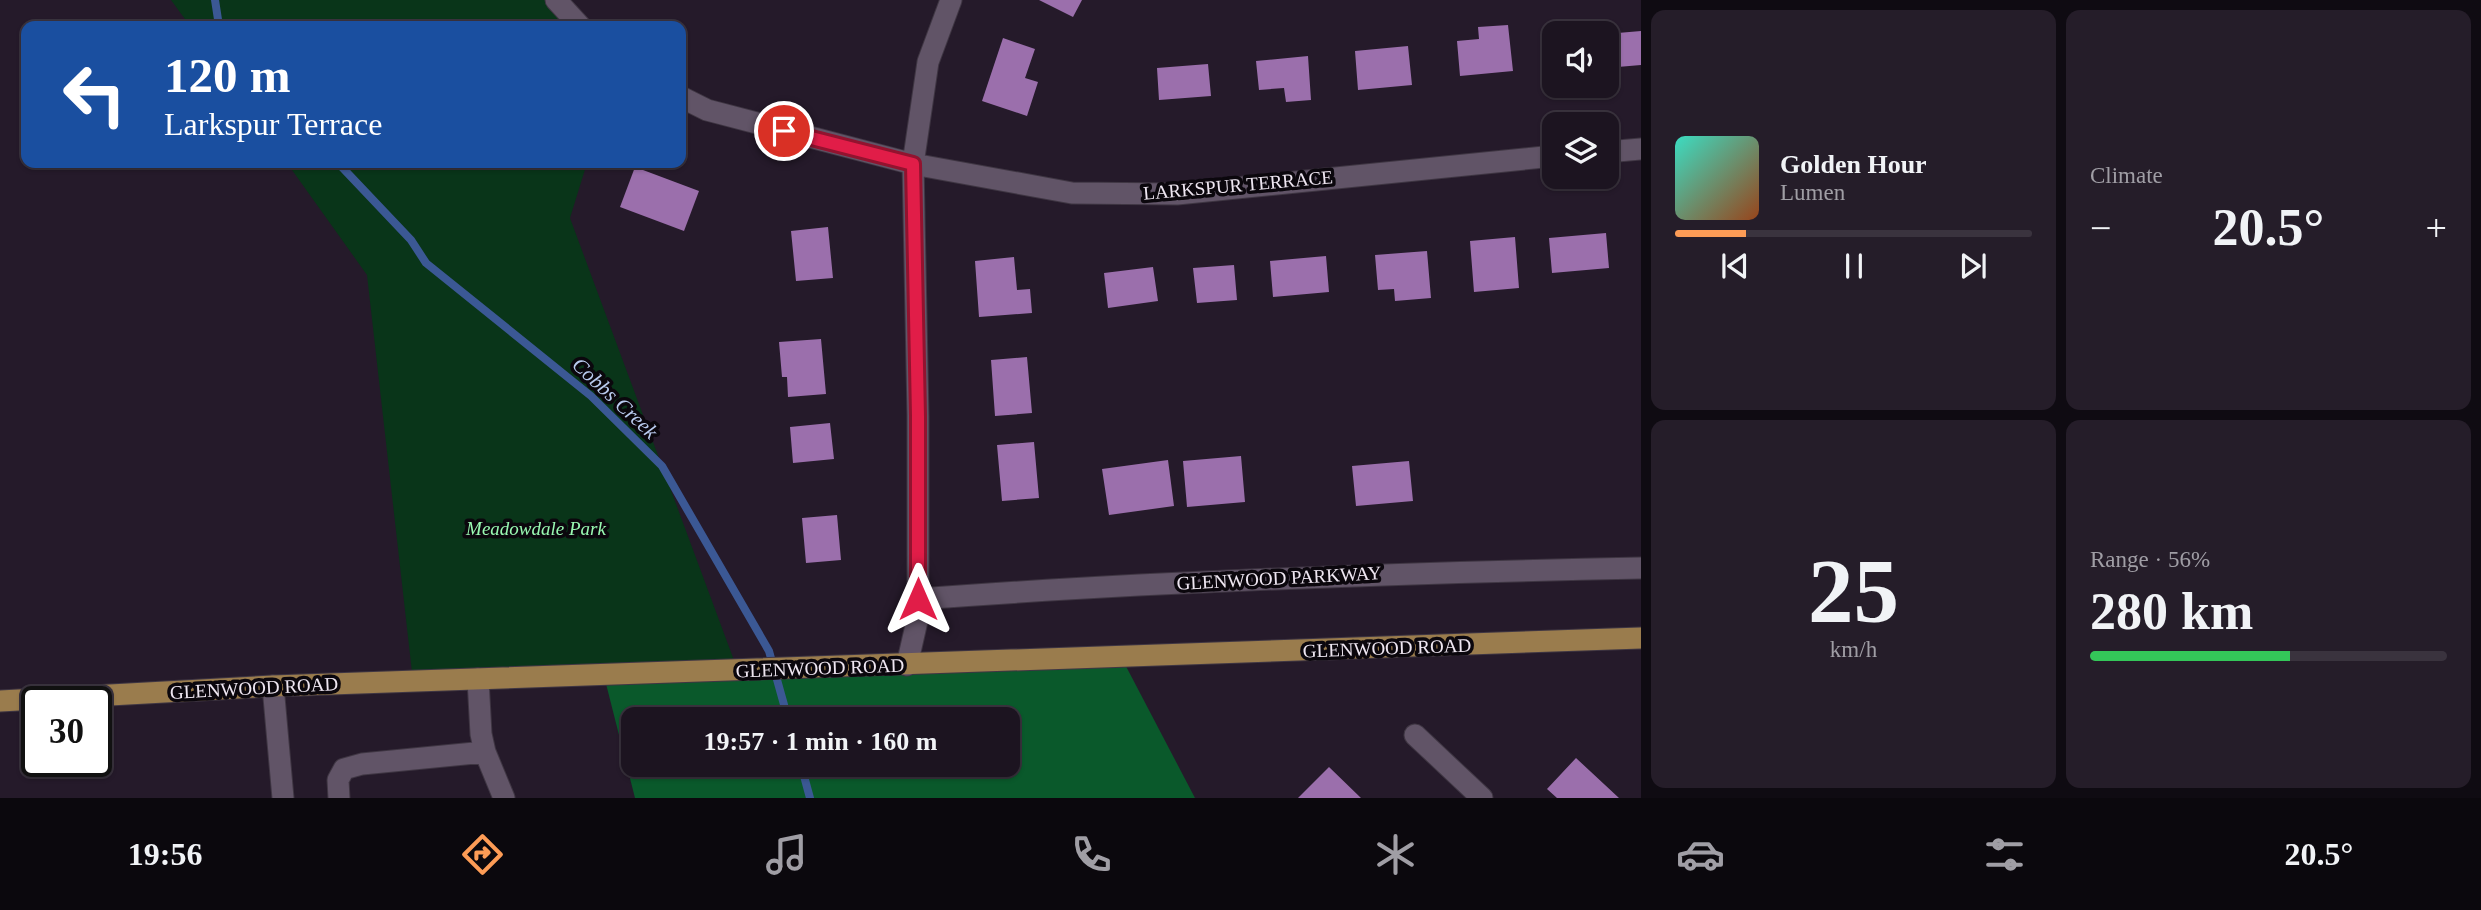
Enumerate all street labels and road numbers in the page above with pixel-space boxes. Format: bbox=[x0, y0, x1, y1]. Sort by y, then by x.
street label: LARKSPUR TERRACE bbox=[1142, 166, 1334, 204]
street label: GLENWOOD PARKWAY bbox=[1176, 562, 1382, 594]
street label: GLENWOOD ROAD bbox=[1303, 635, 1471, 661]
street label: GLENWOOD ROAD bbox=[736, 655, 904, 681]
street label: GLENWOOD ROAD bbox=[169, 673, 339, 703]

